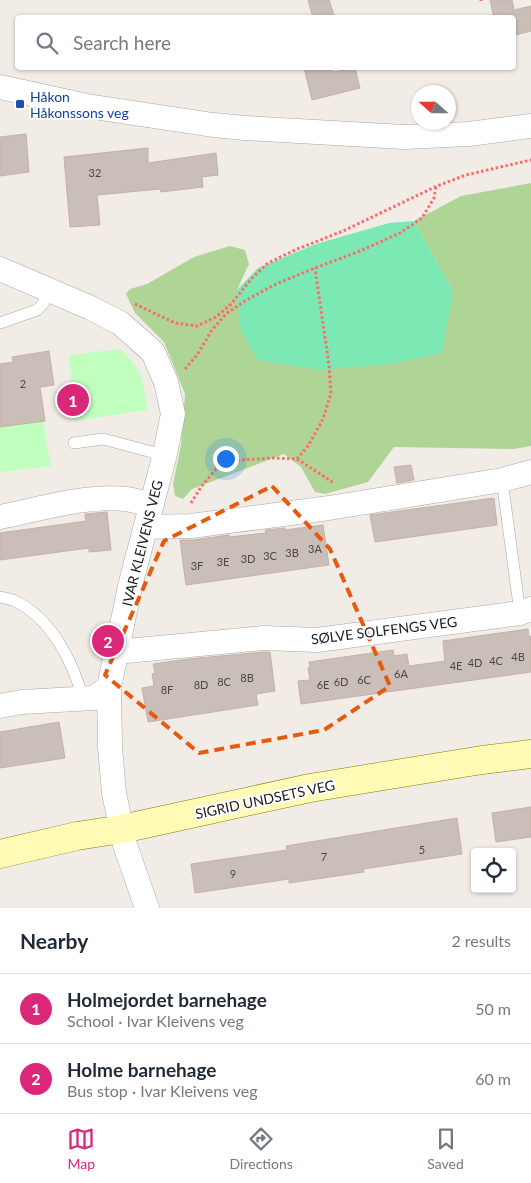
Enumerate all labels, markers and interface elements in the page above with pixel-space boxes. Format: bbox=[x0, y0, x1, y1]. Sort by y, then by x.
search box bbox=[15, 15, 516, 70]
icon: search bbox=[33, 29, 61, 57]
text: Search here bbox=[73, 31, 171, 54]
north arrow bbox=[411, 85, 456, 130]
place label: Håkon Håkonssons veg bbox=[30, 88, 129, 121]
marker: Håkon Håkonssons veg bbox=[14, 98, 26, 110]
house number: 32 bbox=[89, 166, 101, 179]
house number: 2 bbox=[20, 377, 26, 390]
pin: 1 bbox=[57, 381, 89, 419]
your location bbox=[213, 446, 239, 472]
street label: IVAR KLEIVENS VEG bbox=[118, 478, 166, 608]
house number: 3A bbox=[308, 542, 322, 555]
house number: 3B bbox=[285, 546, 299, 559]
house number: 3C bbox=[263, 549, 278, 562]
house number: 3D bbox=[241, 552, 255, 565]
house number: 3E bbox=[217, 555, 229, 568]
house number: 3F bbox=[191, 559, 203, 572]
street label: SØLVE SOLFENGS VEG bbox=[310, 613, 458, 647]
pin: 2 bbox=[92, 622, 124, 660]
house number: 4B bbox=[511, 650, 525, 663]
house number: 4C bbox=[489, 654, 504, 667]
house number: 4D bbox=[468, 656, 482, 669]
house number: 4E bbox=[450, 659, 462, 672]
house number: 6A bbox=[394, 667, 408, 680]
house number: 8B bbox=[240, 671, 254, 684]
house number: 6C bbox=[357, 673, 372, 686]
house number: 8C bbox=[217, 675, 232, 688]
house number: 6D bbox=[334, 675, 348, 688]
house number: 8D bbox=[194, 678, 208, 691]
house number: 6E bbox=[317, 678, 329, 691]
house number: 8F bbox=[161, 683, 173, 696]
street label: SIGRID UNDSETS VEG bbox=[194, 776, 336, 822]
house number: 5 bbox=[419, 843, 425, 856]
map controls bbox=[471, 848, 516, 893]
button: locate bbox=[471, 848, 516, 893]
house number: 7 bbox=[321, 850, 327, 863]
house number: 9 bbox=[230, 867, 236, 880]
text: Nearby bbox=[20, 928, 88, 953]
text: 2 results bbox=[451, 931, 511, 950]
text: Holmejordet barnehage bbox=[67, 988, 267, 1011]
text: 1 bbox=[31, 999, 41, 1018]
text: 50 m bbox=[475, 999, 511, 1018]
text: School · Ivar Kleivens veg bbox=[67, 1011, 244, 1030]
text: Holme barnehage bbox=[67, 1058, 216, 1081]
text: 2 bbox=[31, 1069, 41, 1088]
text: 60 m bbox=[475, 1069, 511, 1088]
text: Bus stop · Ivar Kleivens veg bbox=[67, 1081, 258, 1100]
tab: Map bbox=[67, 1125, 95, 1172]
tab: Directions bbox=[230, 1125, 293, 1172]
tab: Saved bbox=[427, 1125, 464, 1172]

